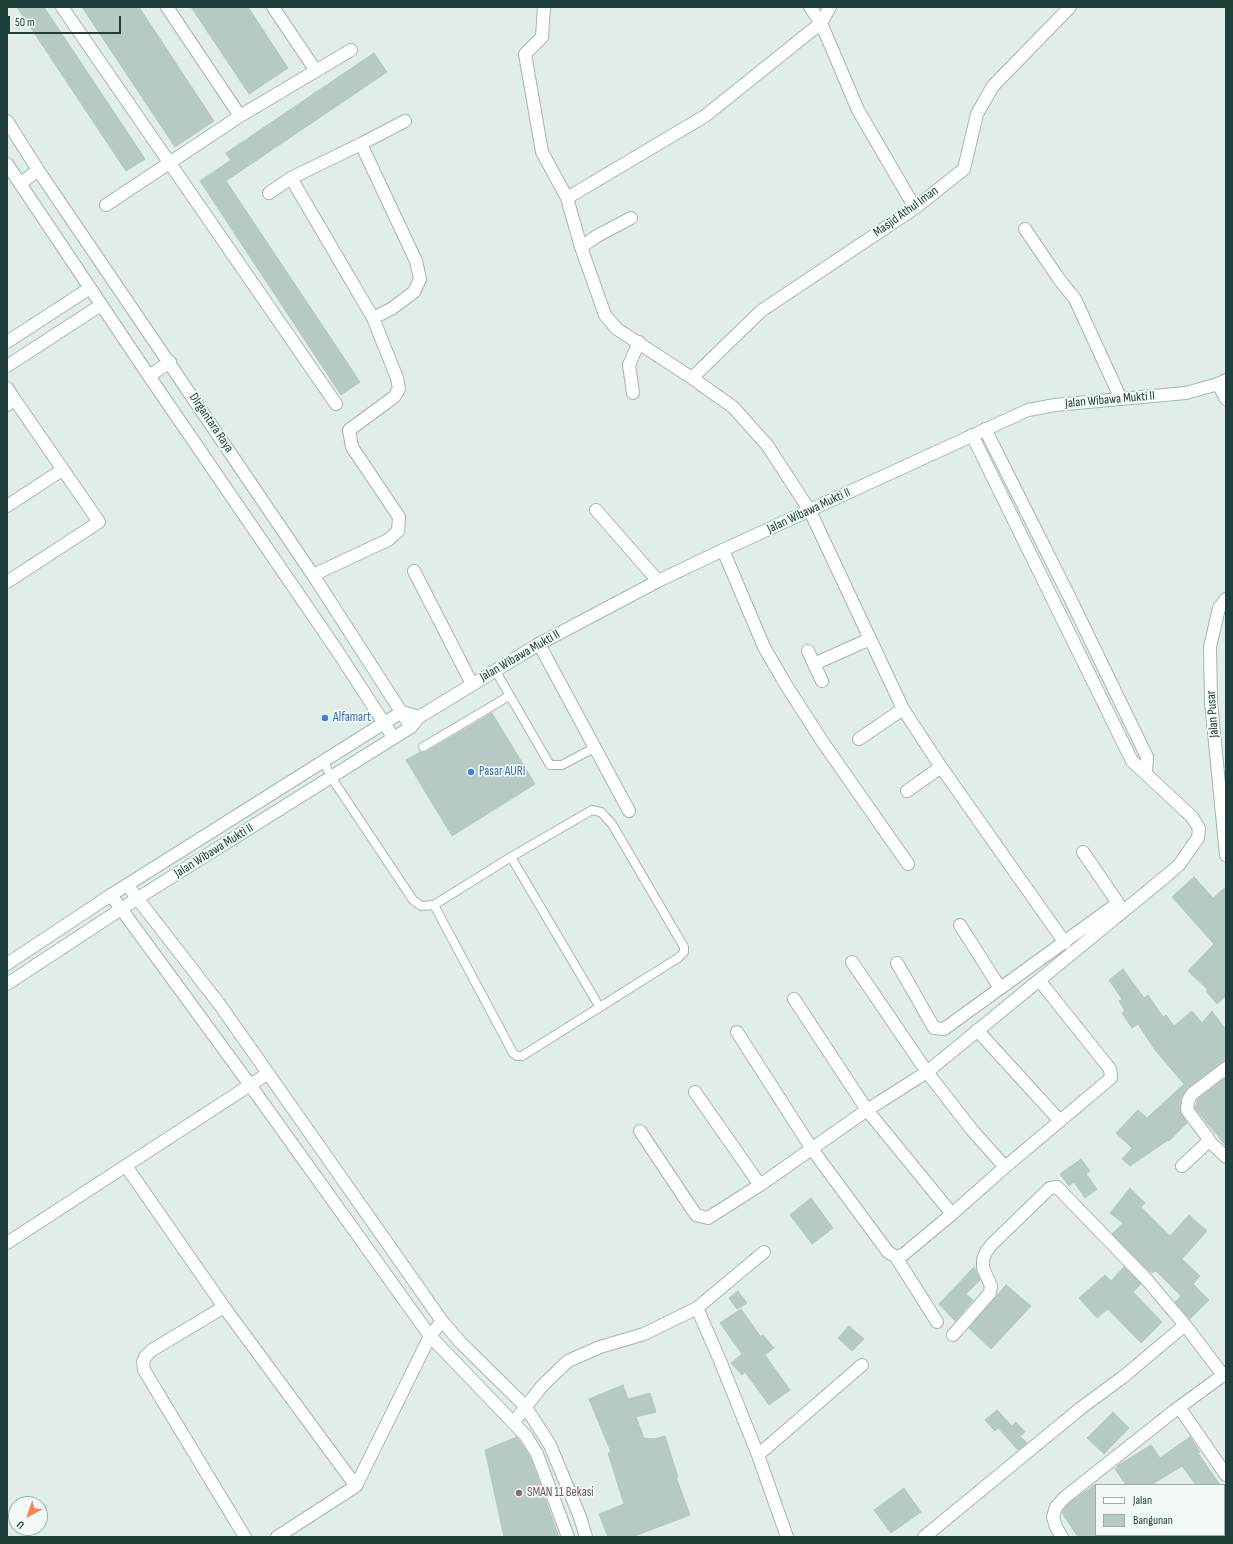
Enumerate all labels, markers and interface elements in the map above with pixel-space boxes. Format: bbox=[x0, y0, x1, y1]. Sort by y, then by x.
scale bar bbox=[10, 8, 123, 34]
text: 50 m bbox=[15, 15, 35, 30]
street label: Masjid Athul Iman bbox=[871, 183, 941, 241]
street label: Jalan Wibawa Mukti II bbox=[1065, 388, 1155, 412]
street label: DIrgantara Raya bbox=[185, 390, 237, 456]
street label: Jalan Wibawa Mukti II bbox=[765, 485, 853, 537]
street label: Jalan Wibawa Mukti II bbox=[477, 627, 563, 685]
street label: Jalan Pusar bbox=[1204, 690, 1222, 738]
place label: Alfamart bbox=[333, 710, 371, 726]
marker: Alfamart bbox=[320, 713, 330, 723]
place label: Pasar AURI bbox=[479, 764, 525, 780]
marker: Pasar AURI bbox=[466, 767, 476, 777]
street label: Jalan Wibawa Mukti II bbox=[172, 821, 256, 881]
legend bbox=[1095, 1484, 1225, 1536]
place label: SMAN 11 Bekasi bbox=[527, 1485, 594, 1501]
marker: SMAN 11 Bekasi bbox=[514, 1488, 524, 1498]
text: Jalan bbox=[1133, 1493, 1152, 1508]
north arrow bbox=[8, 1496, 48, 1536]
text: Bangunan bbox=[1133, 1513, 1173, 1528]
text: U bbox=[14, 1518, 27, 1532]

